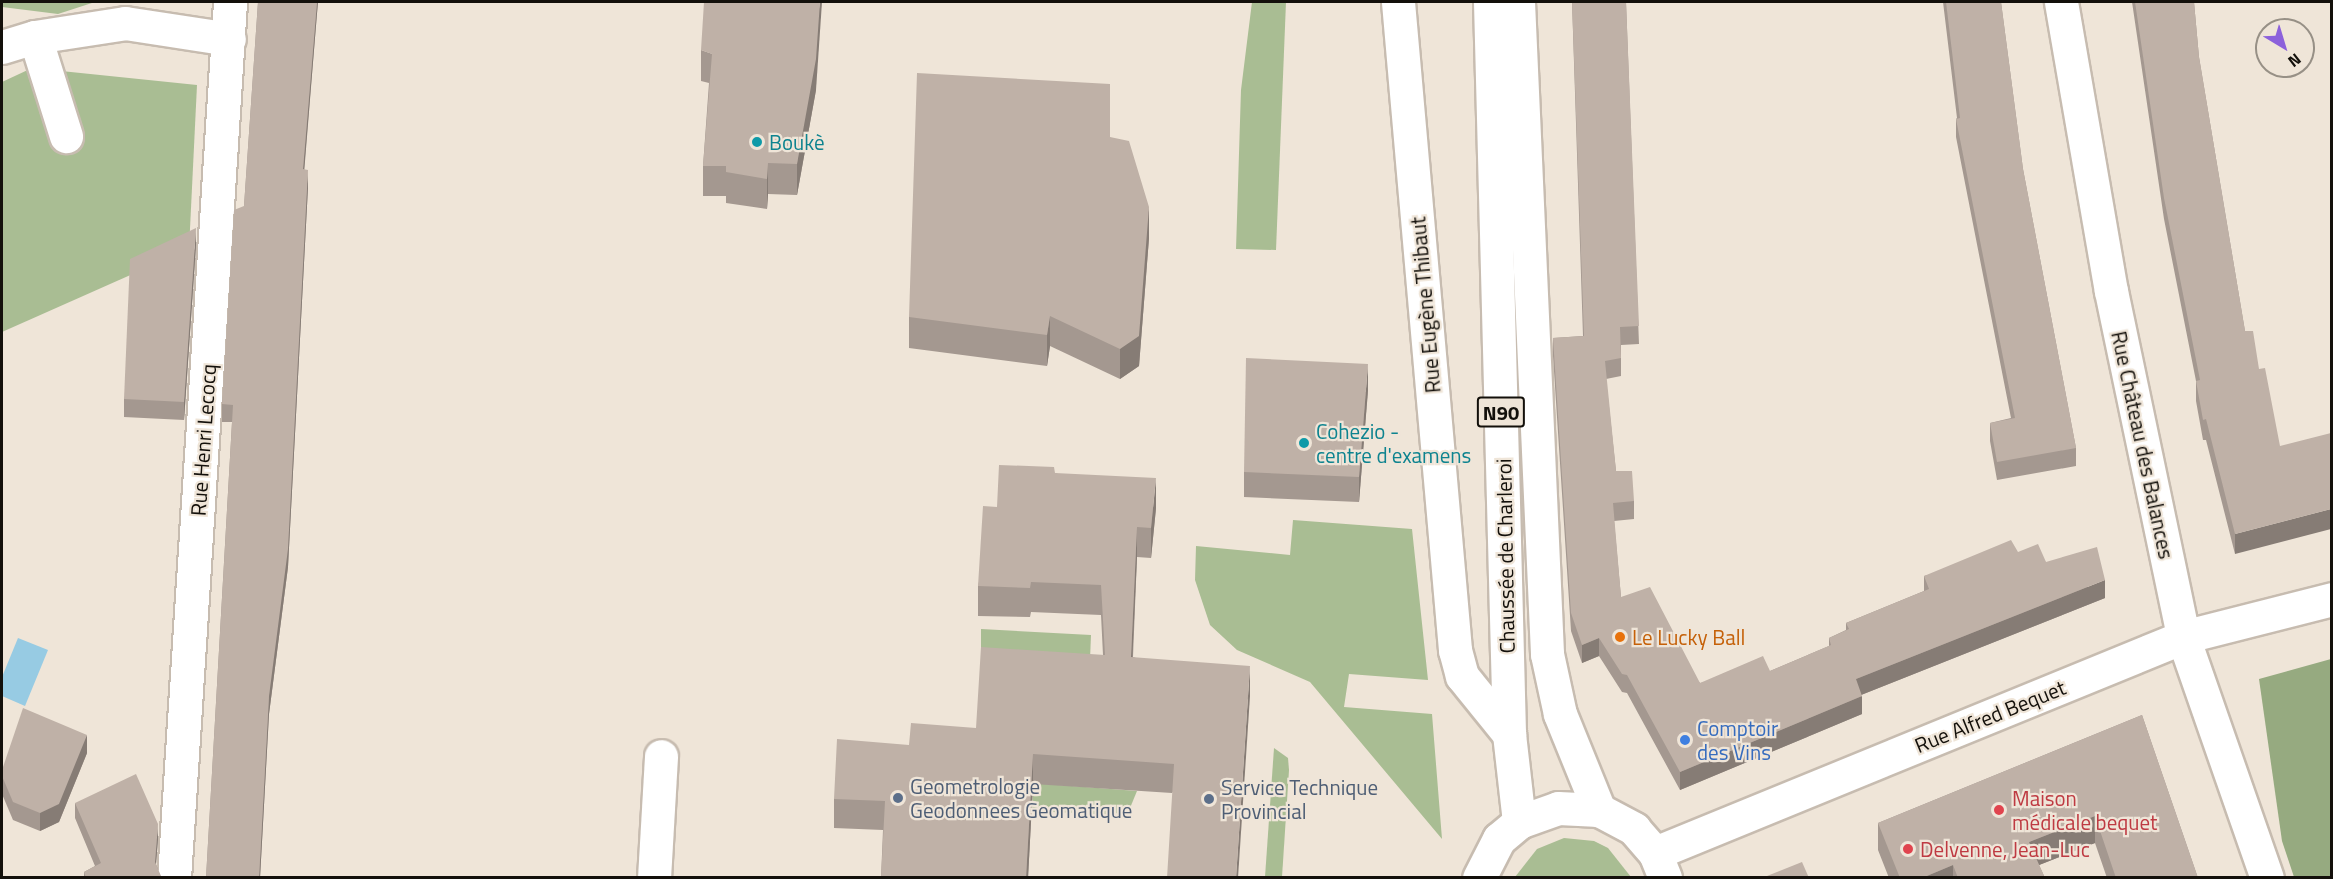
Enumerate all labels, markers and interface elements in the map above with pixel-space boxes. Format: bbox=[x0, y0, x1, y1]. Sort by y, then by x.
north arrow bbox=[2255, 18, 2315, 78]
text: N bbox=[2283, 48, 2307, 73]
place label: Boukè bbox=[769, 129, 825, 155]
marker: Boukè bbox=[750, 135, 764, 149]
street label: Rue Eugène Thibaut bbox=[1405, 216, 1445, 394]
street label: Rue Château des Balances bbox=[2107, 329, 2179, 561]
street label: Rue Henri Lecocq bbox=[185, 363, 221, 517]
road number: N90 bbox=[1476, 395, 1526, 429]
place label: Cohezio - centre d'examens bbox=[1316, 418, 1471, 468]
marker: Cohezio - centre d'examens bbox=[1297, 436, 1311, 450]
street label: Chaussée de Charleroi bbox=[1491, 458, 1519, 654]
place label: Le Lucky Ball bbox=[1632, 624, 1745, 650]
marker: Le Lucky Ball bbox=[1613, 630, 1627, 644]
street label: Rue Alfred Bequet bbox=[1911, 674, 2069, 758]
place label: Comptoir des Vins bbox=[1697, 715, 1778, 765]
marker: Comptoir des Vins bbox=[1678, 733, 1692, 747]
place label: Geometrologie Geodonnees Geomatique bbox=[910, 773, 1132, 823]
place label: Service Technique Provincial bbox=[1221, 774, 1378, 824]
place label: Maison médicale bequet bbox=[2012, 785, 2157, 835]
marker: Geometrologie Geodonnees Geomatique bbox=[891, 791, 905, 805]
marker: Service Technique Provincial bbox=[1202, 792, 1216, 806]
marker: Maison médicale bequet bbox=[1990, 801, 2008, 819]
place label: Delvenne, Jean-Luc bbox=[1920, 836, 2090, 862]
marker: Delvenne, Jean-Luc bbox=[1901, 842, 1915, 856]

